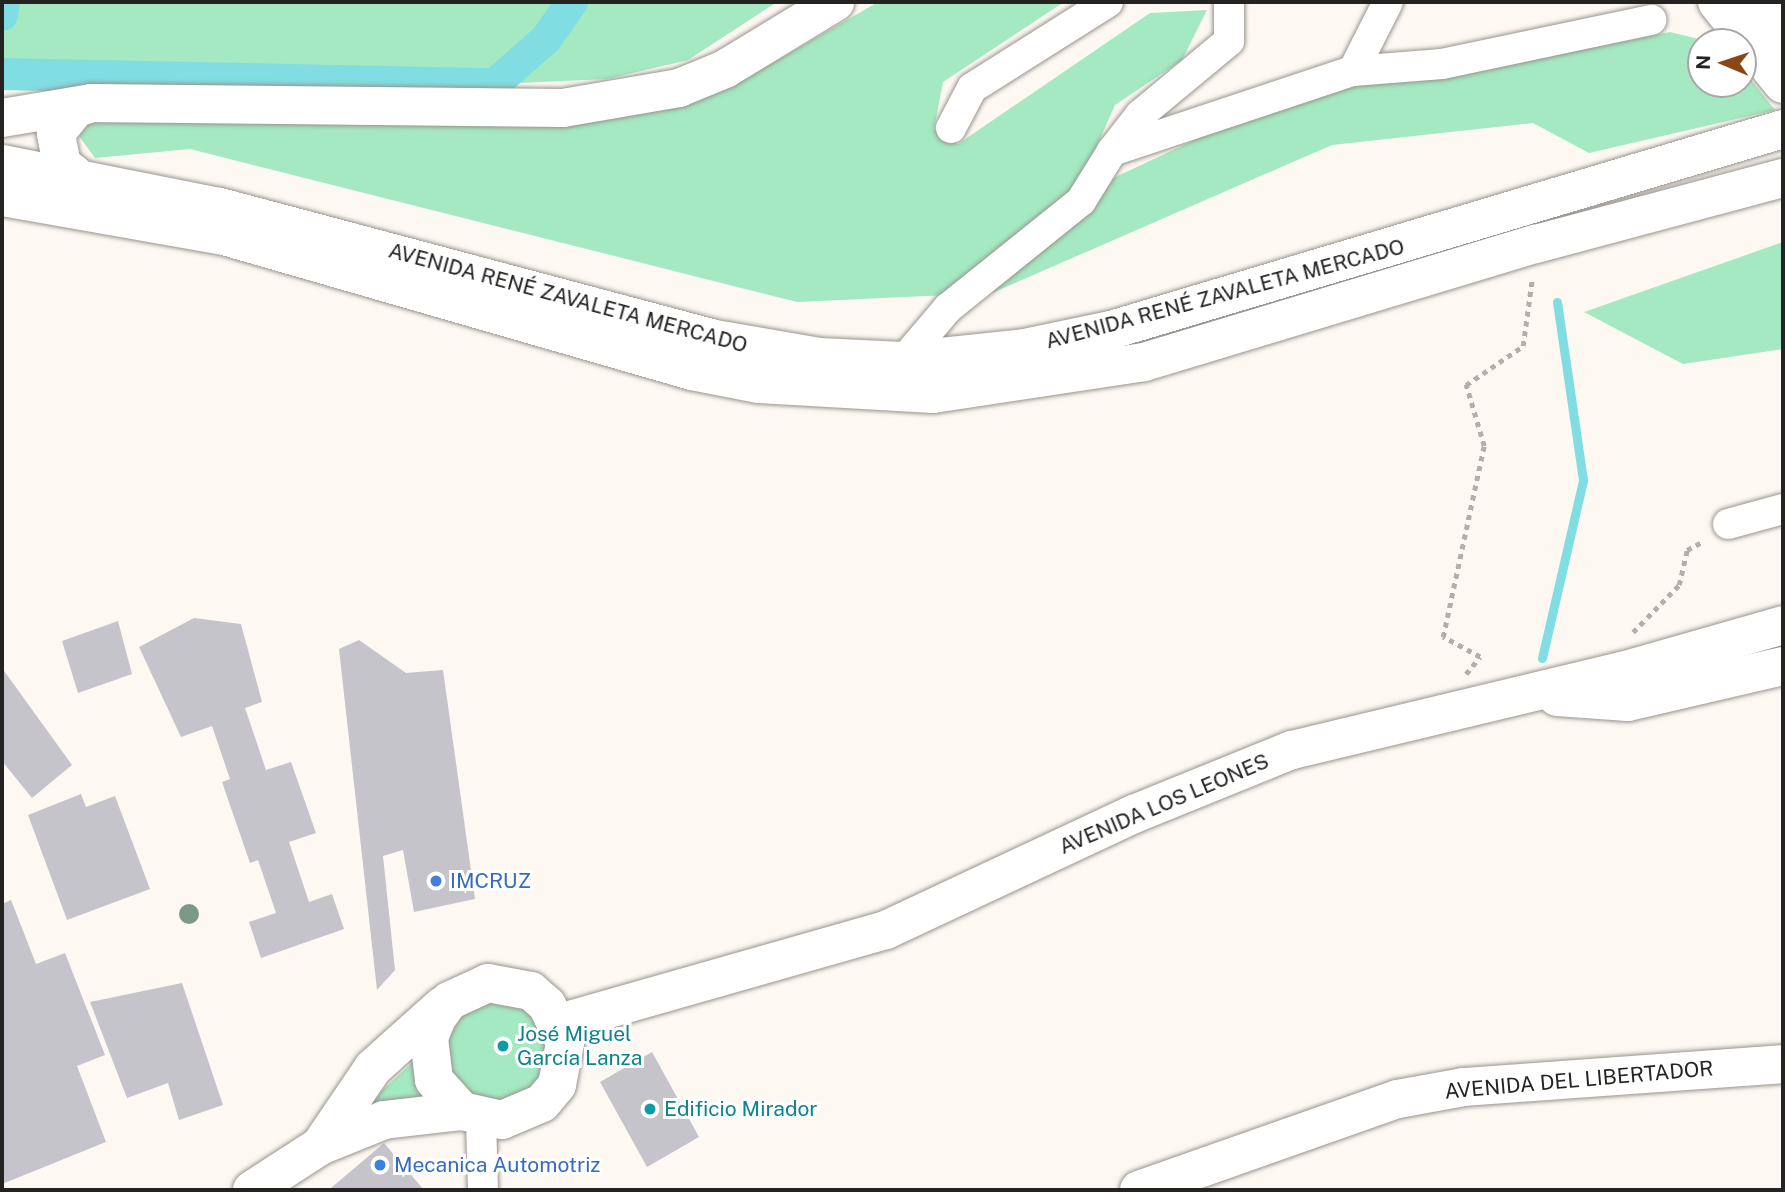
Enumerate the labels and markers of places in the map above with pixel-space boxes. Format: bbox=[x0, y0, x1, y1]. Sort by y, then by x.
place label: IMCRUZ bbox=[450, 868, 531, 894]
marker: IMCRUZ bbox=[428, 873, 444, 889]
place label: José Miguel García Lanza bbox=[517, 1021, 642, 1071]
marker: José Miguel García Lanza bbox=[495, 1038, 511, 1054]
place label: Edificio Mirador bbox=[664, 1096, 818, 1122]
marker: Edificio Mirador bbox=[642, 1101, 658, 1117]
place label: Mecanica Automotriz bbox=[394, 1152, 600, 1178]
marker: Mecanica Automotriz bbox=[372, 1157, 388, 1173]

